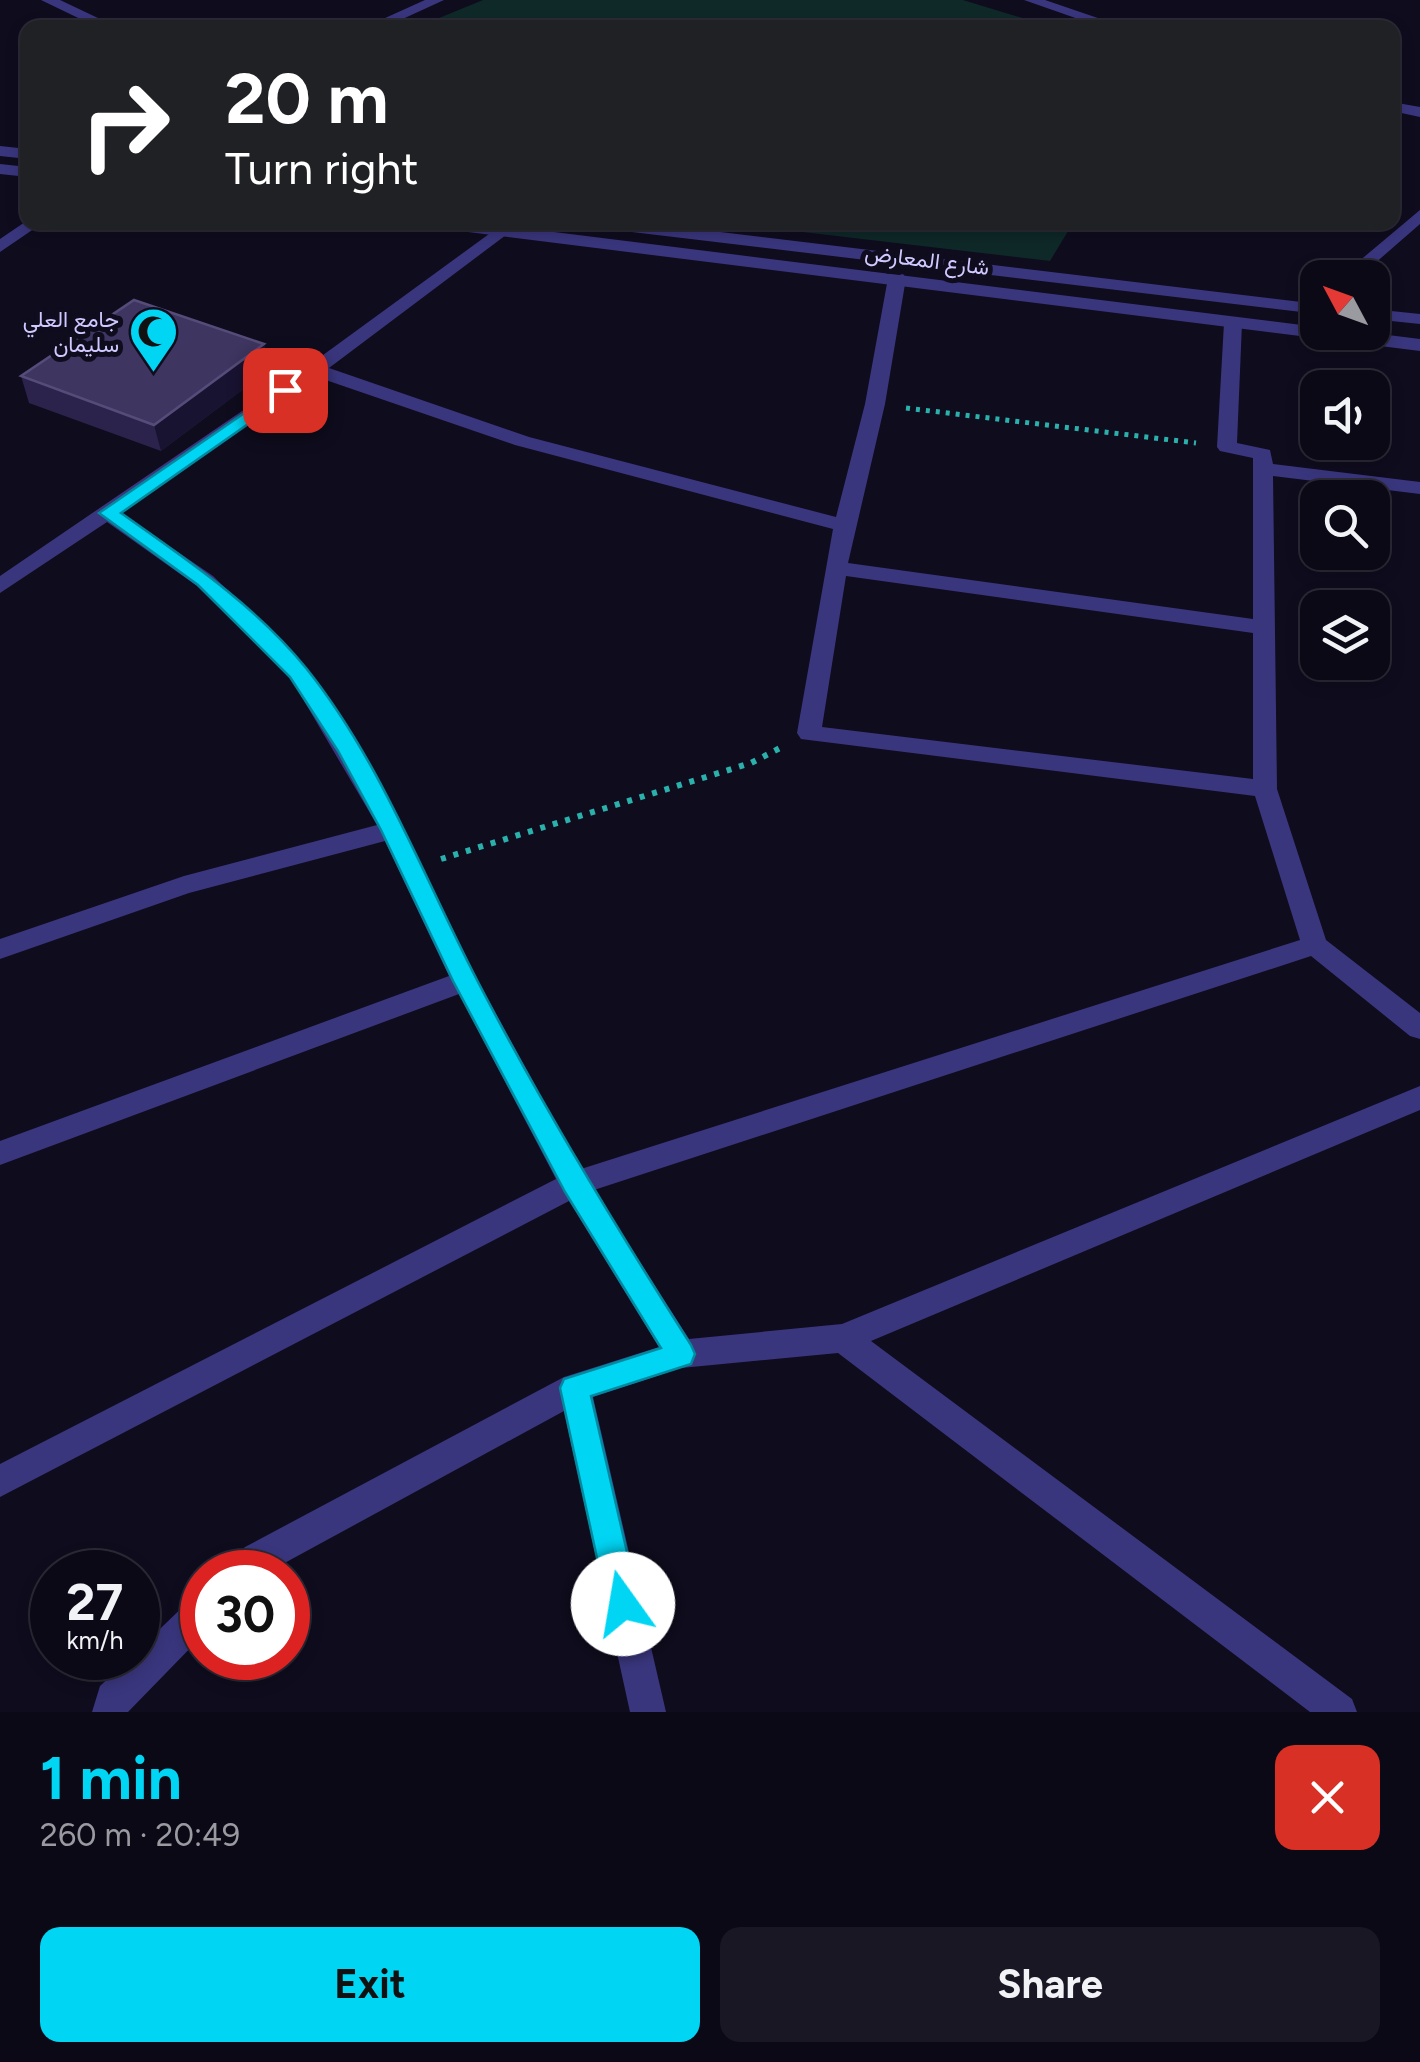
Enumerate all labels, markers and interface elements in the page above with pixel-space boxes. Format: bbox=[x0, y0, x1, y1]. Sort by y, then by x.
text: 20 m bbox=[225, 56, 389, 141]
icon: right bbox=[60, 60, 190, 190]
text: Turn right bbox=[225, 141, 418, 195]
street label: شارع المعارض bbox=[863, 239, 991, 282]
north arrow bbox=[1300, 260, 1390, 350]
map controls bbox=[1300, 260, 1390, 680]
place label: جامع العلي سليمان bbox=[23, 306, 119, 358]
mosque icon: جامع العلي سليمان bbox=[128, 306, 180, 374]
pin bbox=[243, 348, 328, 433]
icon: arrive bbox=[258, 363, 313, 418]
button: sound bbox=[1300, 370, 1390, 460]
button: search bbox=[1300, 480, 1390, 570]
button: layers bbox=[1300, 590, 1390, 680]
speed limit sign: 30 bbox=[180, 1550, 310, 1680]
position arrow bbox=[571, 1552, 675, 1656]
text: 27 bbox=[67, 1572, 123, 1633]
text: km/h bbox=[66, 1625, 124, 1655]
text: 1 min bbox=[40, 1742, 182, 1814]
button: close bbox=[1275, 1745, 1380, 1850]
text: 260 m · 20:49 bbox=[40, 1816, 240, 1854]
button: Exit bbox=[40, 1927, 700, 2042]
button: Share bbox=[720, 1927, 1380, 2042]

